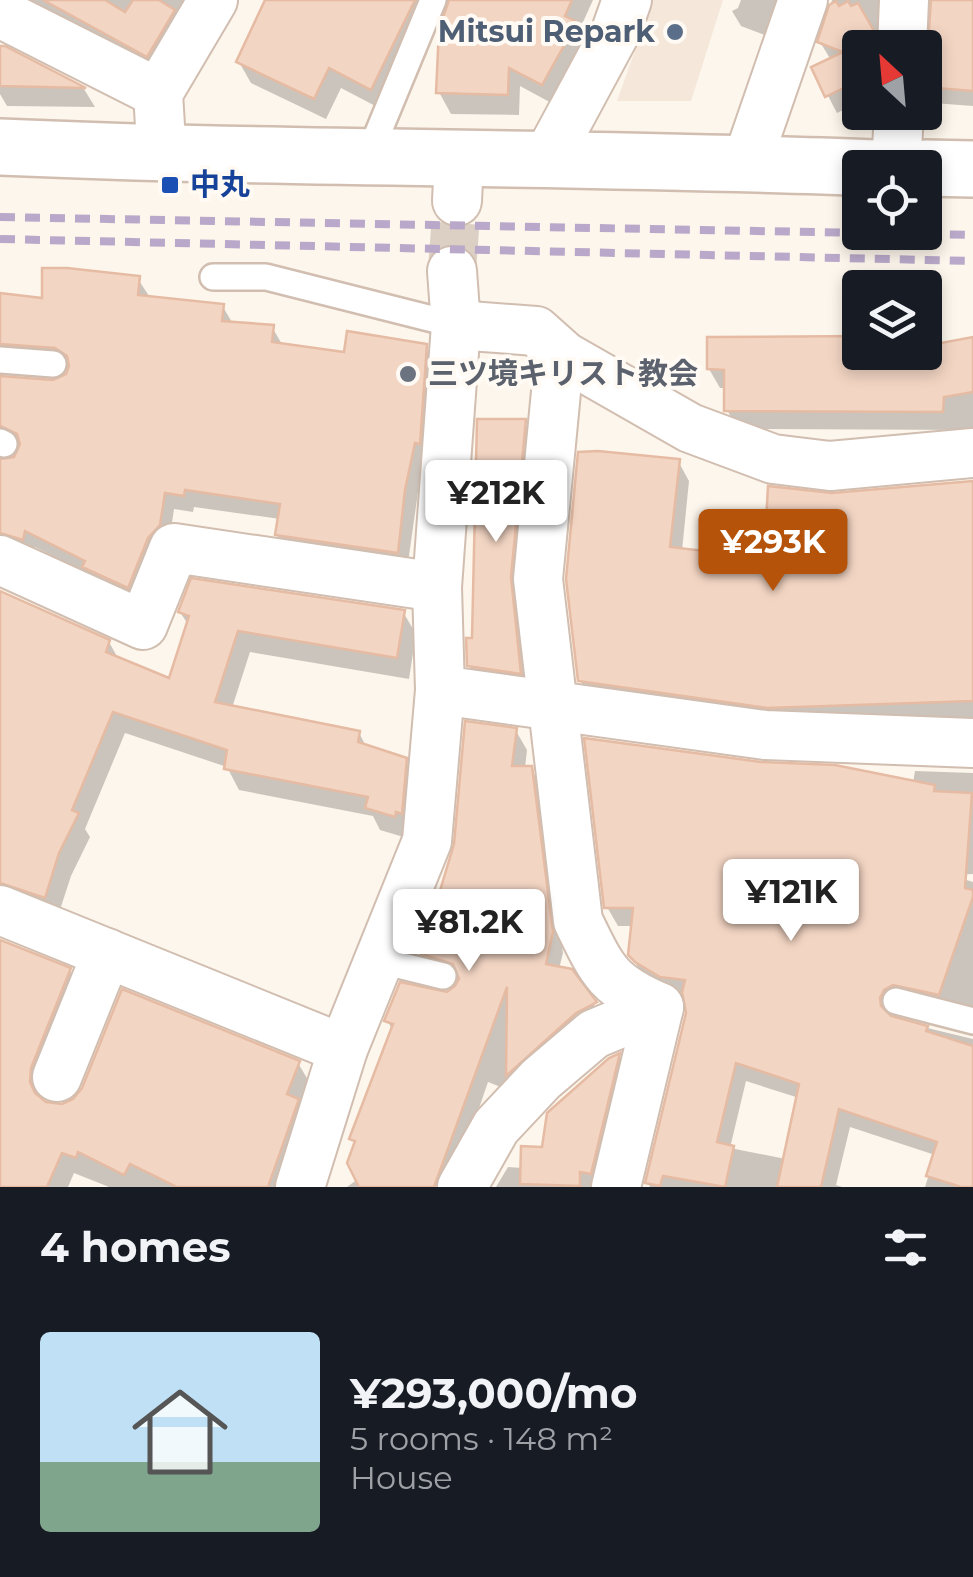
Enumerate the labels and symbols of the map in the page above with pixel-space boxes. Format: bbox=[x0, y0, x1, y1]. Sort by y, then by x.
place label: Mitsui Repark bbox=[438, 13, 655, 50]
marker: Mitsui Repark bbox=[664, 21, 686, 43]
north arrow bbox=[842, 30, 942, 130]
place label: 中丸 bbox=[190, 166, 250, 203]
marker: 中丸 bbox=[159, 174, 181, 196]
place label: 三ツ境キリスト教会 bbox=[428, 355, 698, 392]
marker: 三ツ境キリスト教会 bbox=[397, 363, 419, 385]
pin: ¥212K bbox=[426, 460, 566, 545]
pin: ¥293K bbox=[703, 509, 843, 594]
pin: ¥121K bbox=[721, 859, 861, 944]
pin: ¥81.2K bbox=[388, 889, 550, 974]

